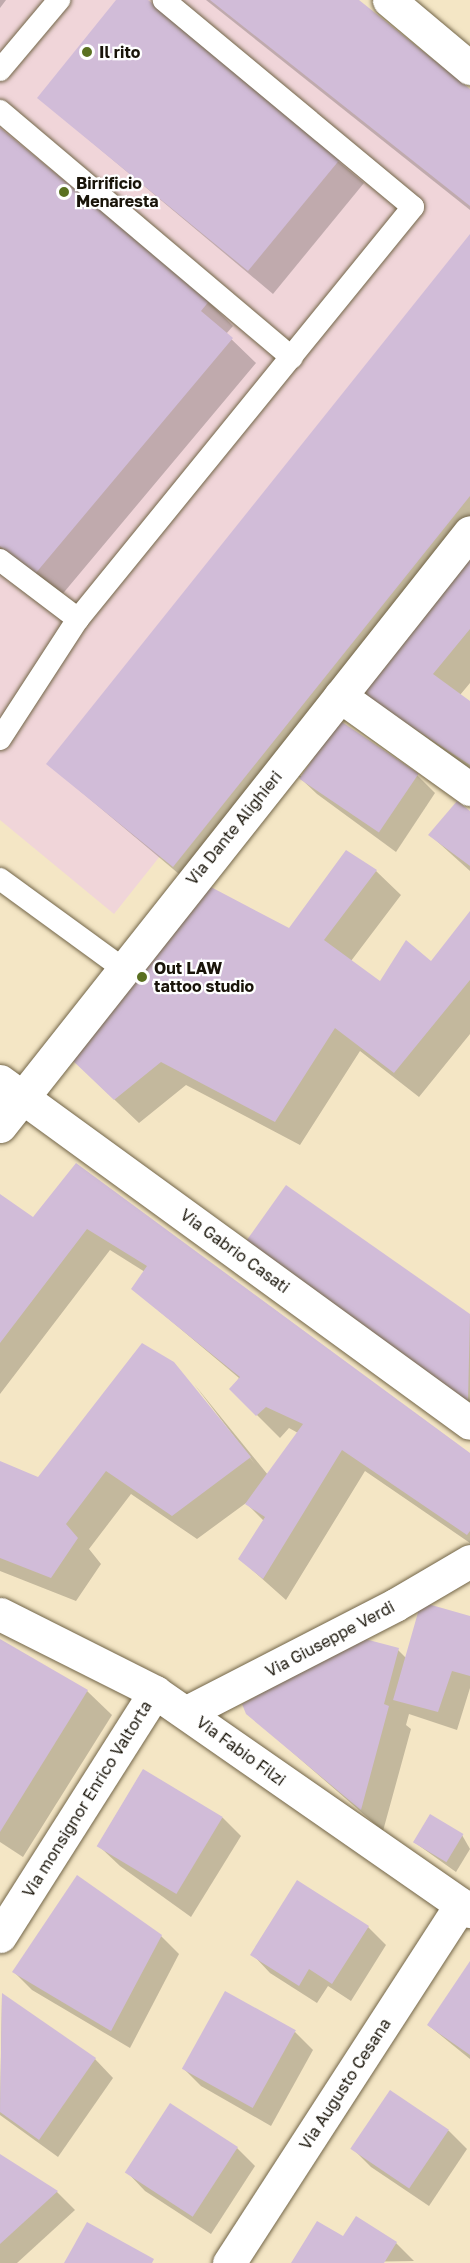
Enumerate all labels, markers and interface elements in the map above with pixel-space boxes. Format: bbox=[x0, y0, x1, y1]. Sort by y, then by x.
place label: Il rito bbox=[99, 42, 140, 62]
marker: Il rito bbox=[80, 45, 94, 59]
place label: Birrificio Menaresta bbox=[76, 173, 159, 211]
marker: Birrificio Menaresta bbox=[57, 185, 71, 199]
street label: Via Dante Alighieri bbox=[182, 767, 286, 889]
place label: Out LAW tattoo studio bbox=[154, 958, 254, 996]
marker: Out LAW tattoo studio bbox=[135, 970, 149, 984]
street label: Via Gabrio Casati bbox=[177, 1205, 293, 1297]
street label: Via Giuseppe Verdi bbox=[262, 1597, 398, 1681]
street label: Via monsignor Enrico Valtorta bbox=[18, 1697, 156, 1901]
street label: Via Fabio Filzi bbox=[193, 1712, 289, 1790]
street label: Via Augusto Cesana bbox=[295, 2015, 395, 2153]

